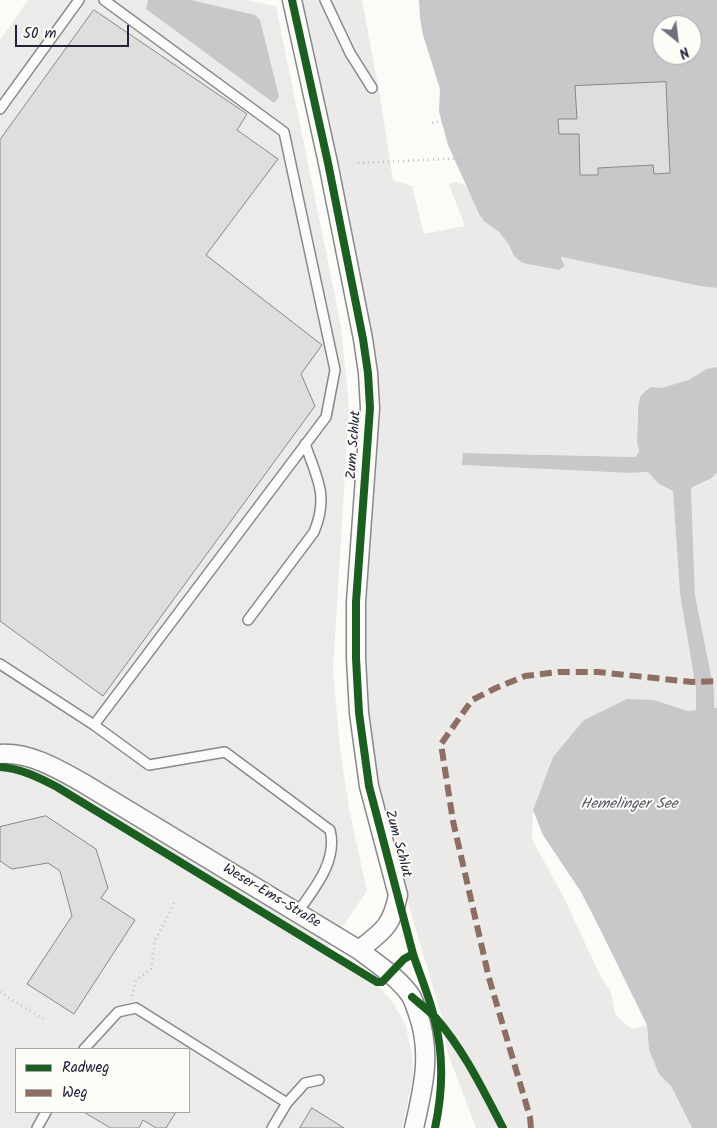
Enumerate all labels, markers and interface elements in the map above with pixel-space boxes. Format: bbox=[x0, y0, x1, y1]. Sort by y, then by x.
scale bar bbox=[18, 15, 131, 47]
north arrow bbox=[652, 15, 702, 65]
text: 50 m bbox=[23, 22, 57, 46]
text: N bbox=[675, 40, 693, 64]
street label: Zum Schlut bbox=[344, 410, 366, 480]
water label: Hemelinger See bbox=[580, 796, 678, 814]
street label: Zum Schlut bbox=[380, 809, 414, 879]
street label: Weser-Ems-Straße bbox=[219, 861, 323, 933]
legend bbox=[15, 1048, 190, 1113]
text: Radweg bbox=[62, 1056, 109, 1080]
text: Weg bbox=[62, 1081, 88, 1105]

